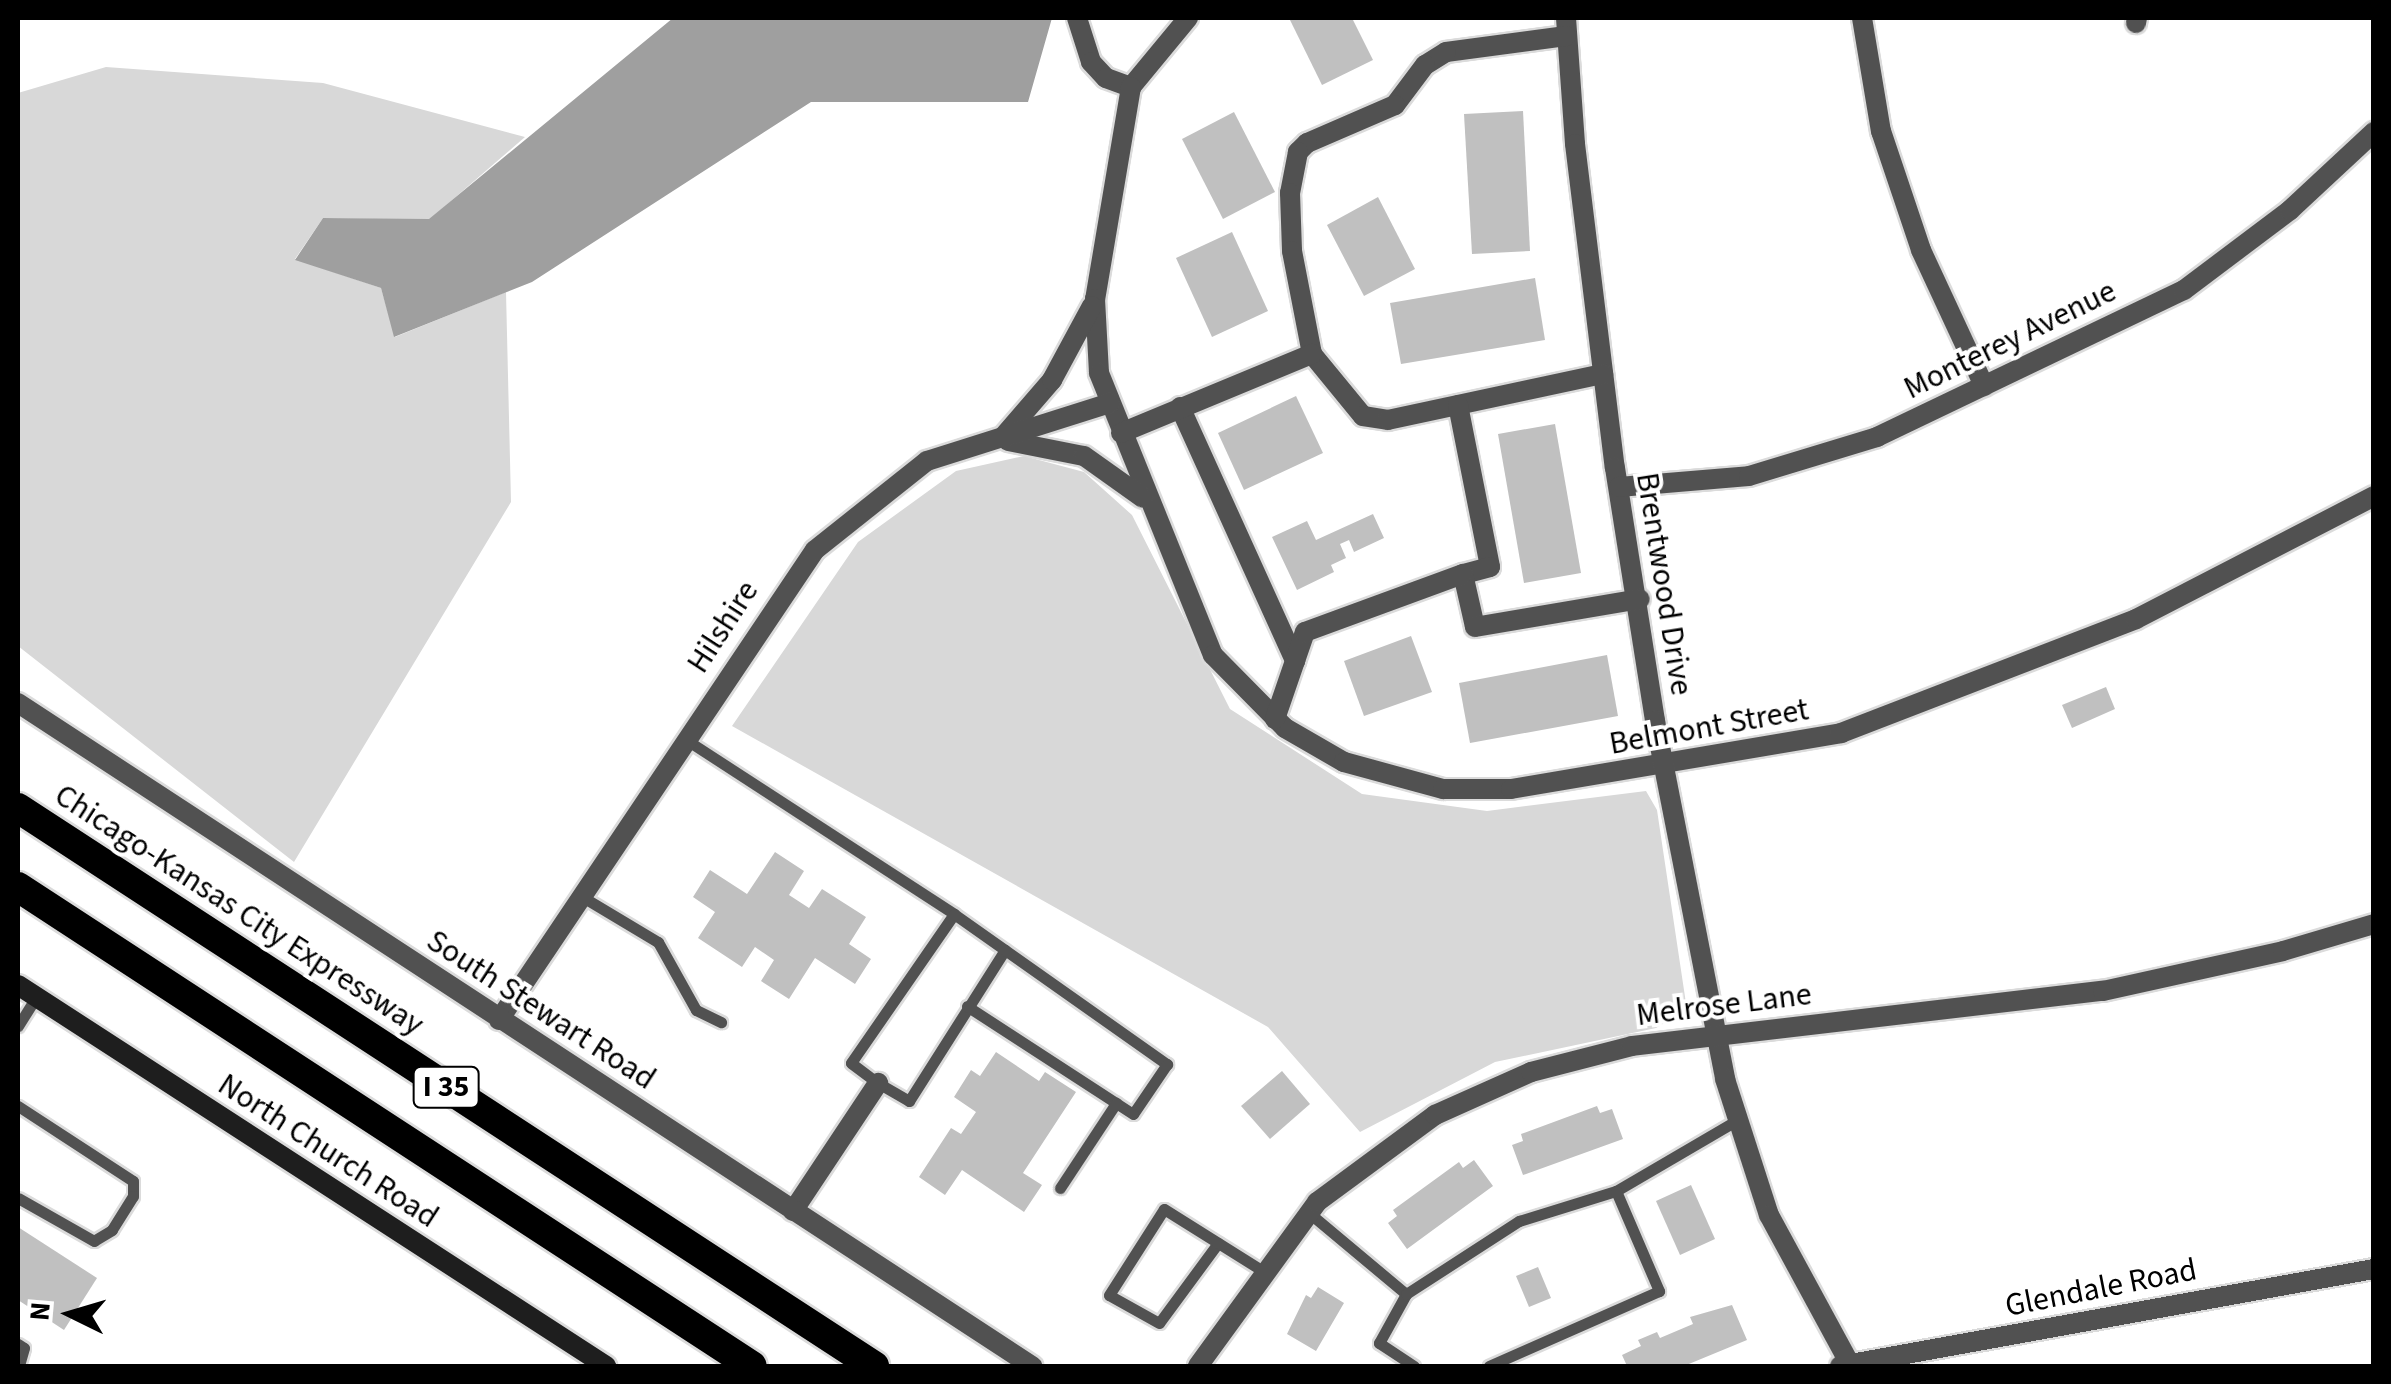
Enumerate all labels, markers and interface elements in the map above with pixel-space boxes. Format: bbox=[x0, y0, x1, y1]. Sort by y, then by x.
street label: Monterey Avenue bbox=[1898, 272, 2122, 408]
street label: Brentwood Drive bbox=[1627, 470, 1701, 698]
street label: Hilshire bbox=[679, 574, 767, 680]
street label: Belmont Street bbox=[1606, 691, 1812, 763]
street label: Chicago-Kansas City Expressway bbox=[47, 776, 431, 1044]
street label: South Stewart Road bbox=[419, 922, 663, 1098]
street label: Melrose Lane bbox=[1634, 975, 1814, 1035]
road number: I 35 bbox=[411, 1062, 481, 1112]
street label: North Church Road bbox=[211, 1066, 445, 1236]
street label: Glendale Road bbox=[2002, 1251, 2200, 1325]
north arrow bbox=[20, 1264, 120, 1364]
text: N bbox=[19, 1300, 61, 1322]

